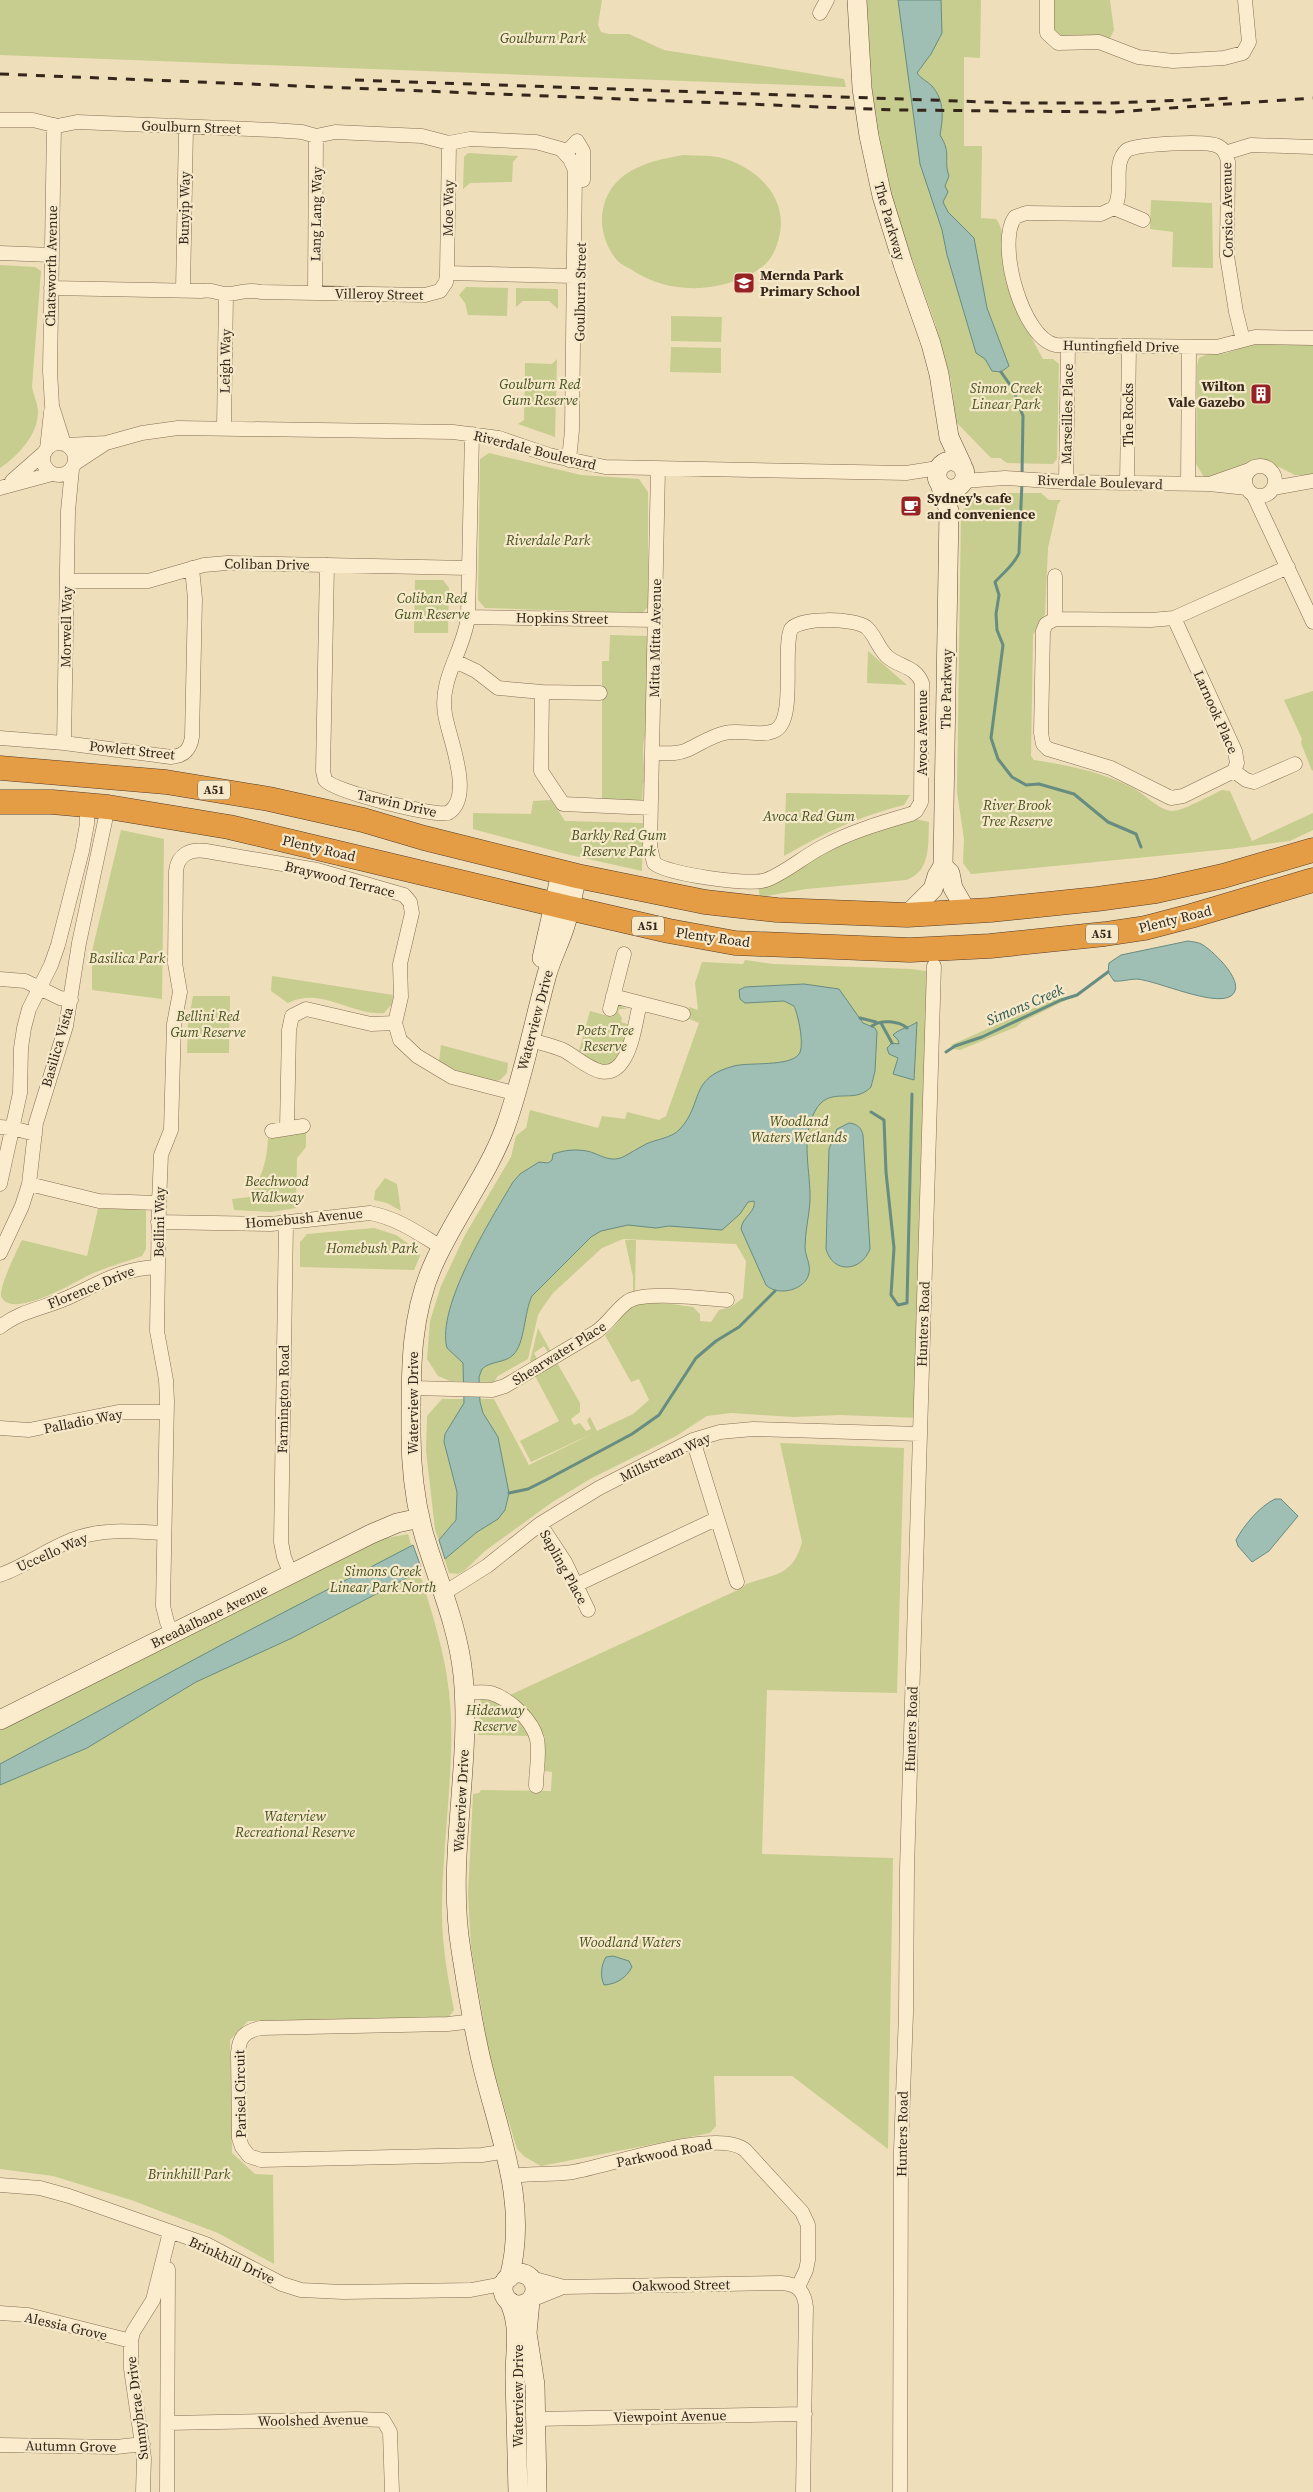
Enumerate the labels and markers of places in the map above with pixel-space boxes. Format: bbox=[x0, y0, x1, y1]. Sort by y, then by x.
place label: Mernda Park Primary School bbox=[760, 265, 861, 301]
school or university icon: Mernda Park Primary School bbox=[732, 271, 756, 295]
place label: Wilton Vale Gazebo bbox=[1168, 376, 1245, 412]
building icon: Wilton Vale Gazebo bbox=[1249, 382, 1273, 406]
place label: Sydney's cafe and convenience bbox=[927, 488, 1035, 524]
cafe icon: Sydney's cafe and convenience bbox=[899, 494, 923, 518]

